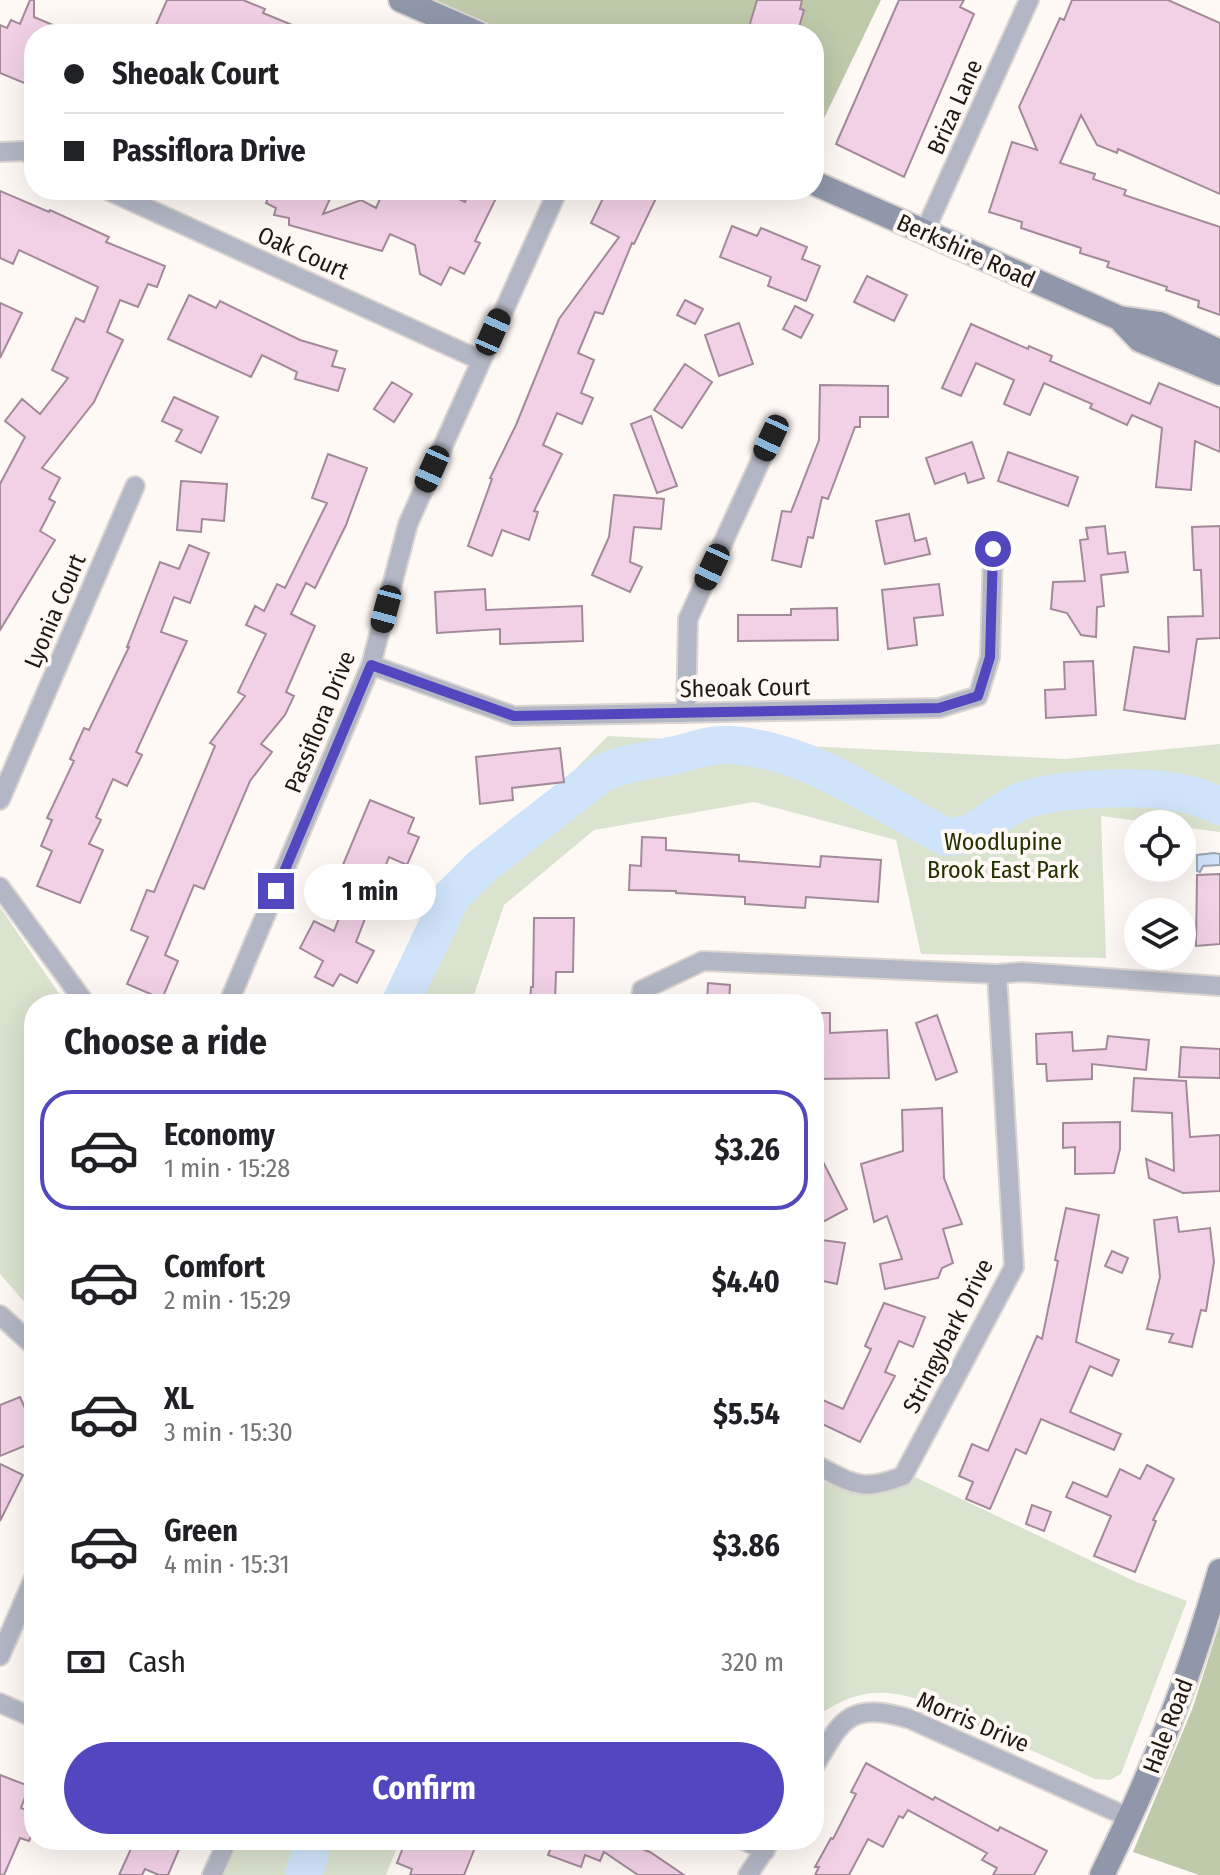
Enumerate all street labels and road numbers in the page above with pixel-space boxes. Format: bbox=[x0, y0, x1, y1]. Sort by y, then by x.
street label: Briza Lane bbox=[922, 55, 988, 159]
street label: Berkshire Road bbox=[893, 208, 1039, 294]
street label: Oak Court bbox=[253, 221, 353, 285]
street label: Lyonia Court bbox=[18, 549, 92, 672]
street label: Passiflora Drive bbox=[279, 647, 361, 797]
street label: Sheoak Court bbox=[680, 673, 811, 703]
street label: Stringybark Drive bbox=[897, 1254, 999, 1418]
street label: Hale Road bbox=[1137, 1675, 1199, 1777]
street label: Morris Drive bbox=[913, 1686, 1033, 1758]

